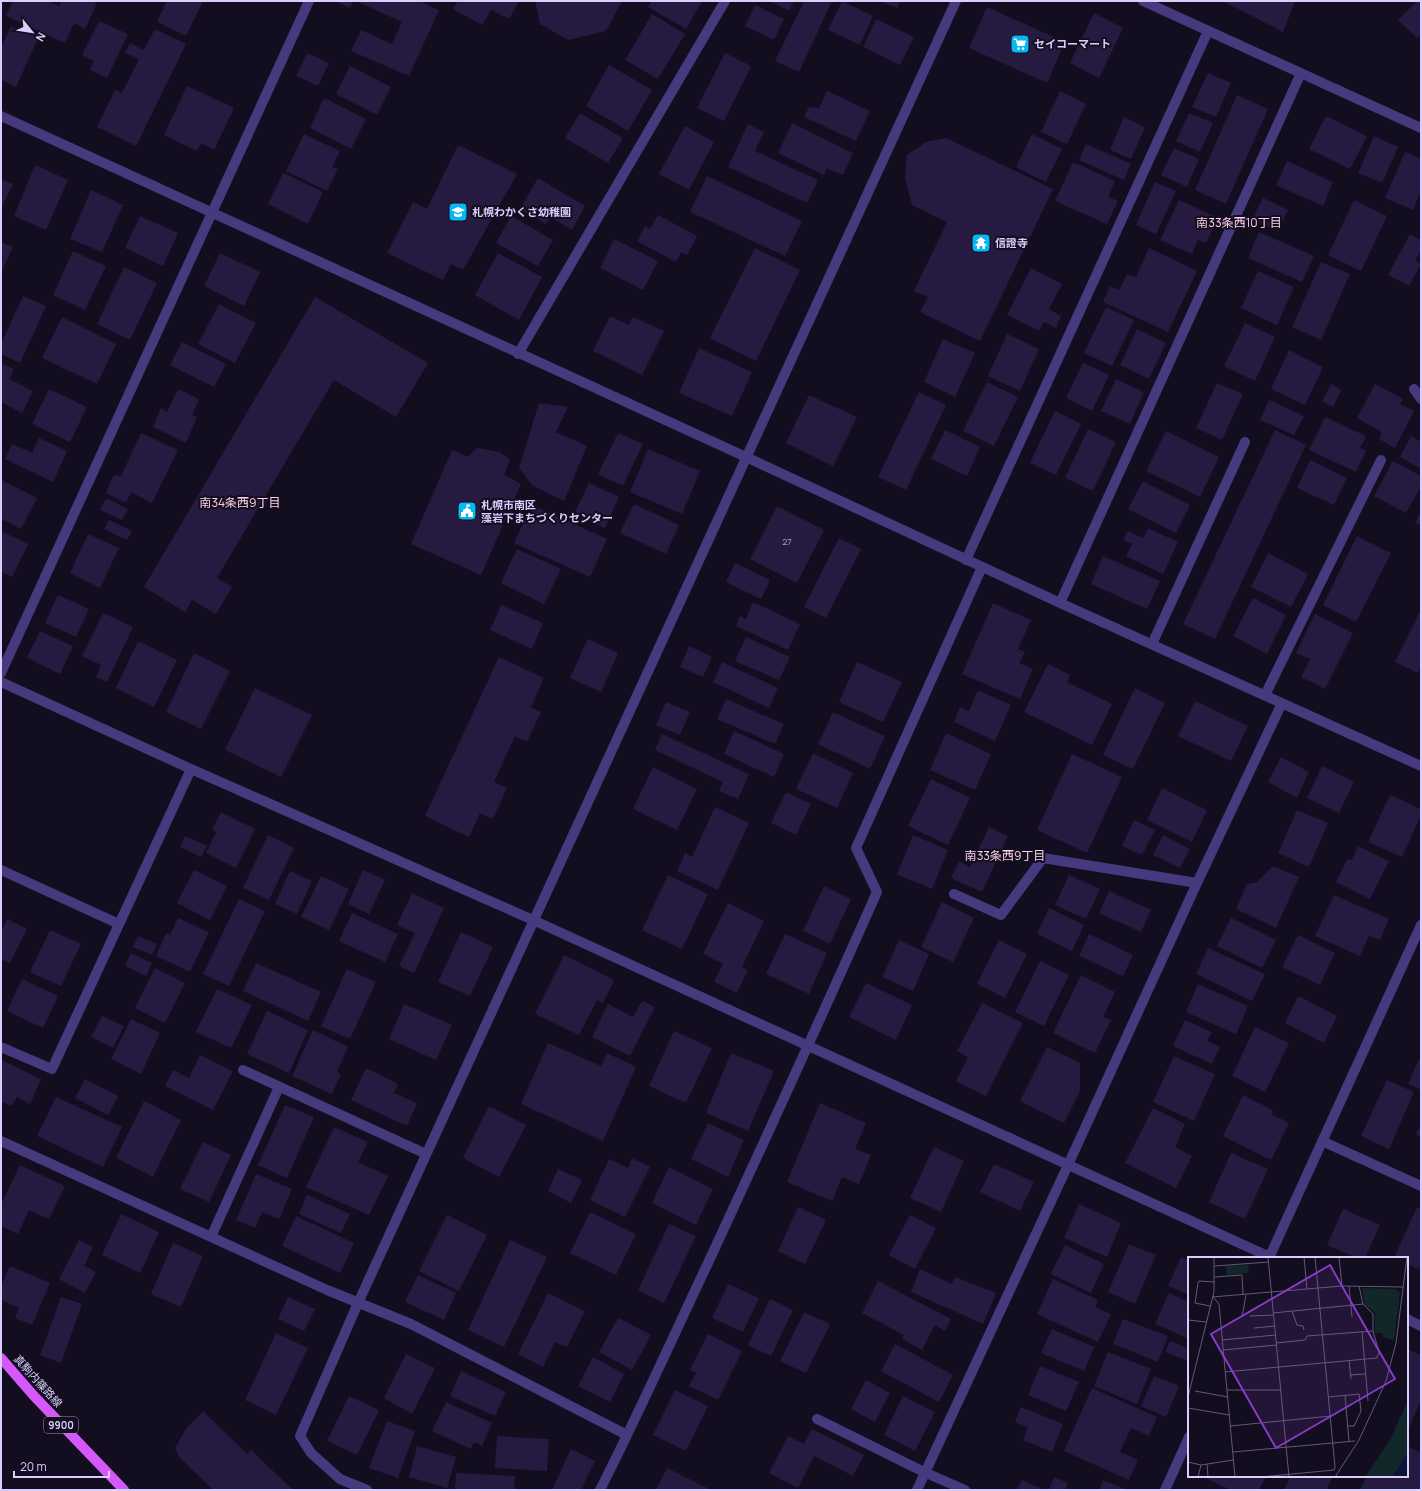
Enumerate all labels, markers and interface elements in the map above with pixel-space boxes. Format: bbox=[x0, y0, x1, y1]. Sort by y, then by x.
north arrow bbox=[12, 12, 52, 52]
text: N bbox=[33, 30, 50, 45]
supermarket icon: セイコーマート bbox=[1009, 33, 1031, 55]
place label: セイコーマート bbox=[1034, 36, 1111, 51]
school or university icon: 札幌わかくさ幼稚園 bbox=[447, 201, 469, 223]
place label: 札幌わかくさ幼稚園 bbox=[472, 204, 571, 219]
district label: 南33条西10丁目 bbox=[1196, 214, 1282, 231]
temple icon: 信證寺 bbox=[970, 232, 992, 254]
place label: 信證寺 bbox=[995, 235, 1028, 250]
district label: 南34条西9丁目 bbox=[199, 494, 281, 511]
place label: 札幌市南区 藻岩下まちづくりセンター bbox=[481, 497, 613, 525]
public building icon: 札幌市南区 藻岩下まちづくりセンター bbox=[456, 500, 478, 522]
house number: 27 bbox=[782, 535, 792, 548]
district label: 南33条西9丁目 bbox=[965, 847, 1045, 864]
inset map bbox=[1188, 1257, 1408, 1477]
street label: 真駒内篠路線 bbox=[11, 1351, 66, 1410]
road number: 9900 bbox=[44, 1417, 78, 1433]
scale bar bbox=[14, 1453, 109, 1479]
text: 20 m bbox=[20, 1458, 47, 1475]

